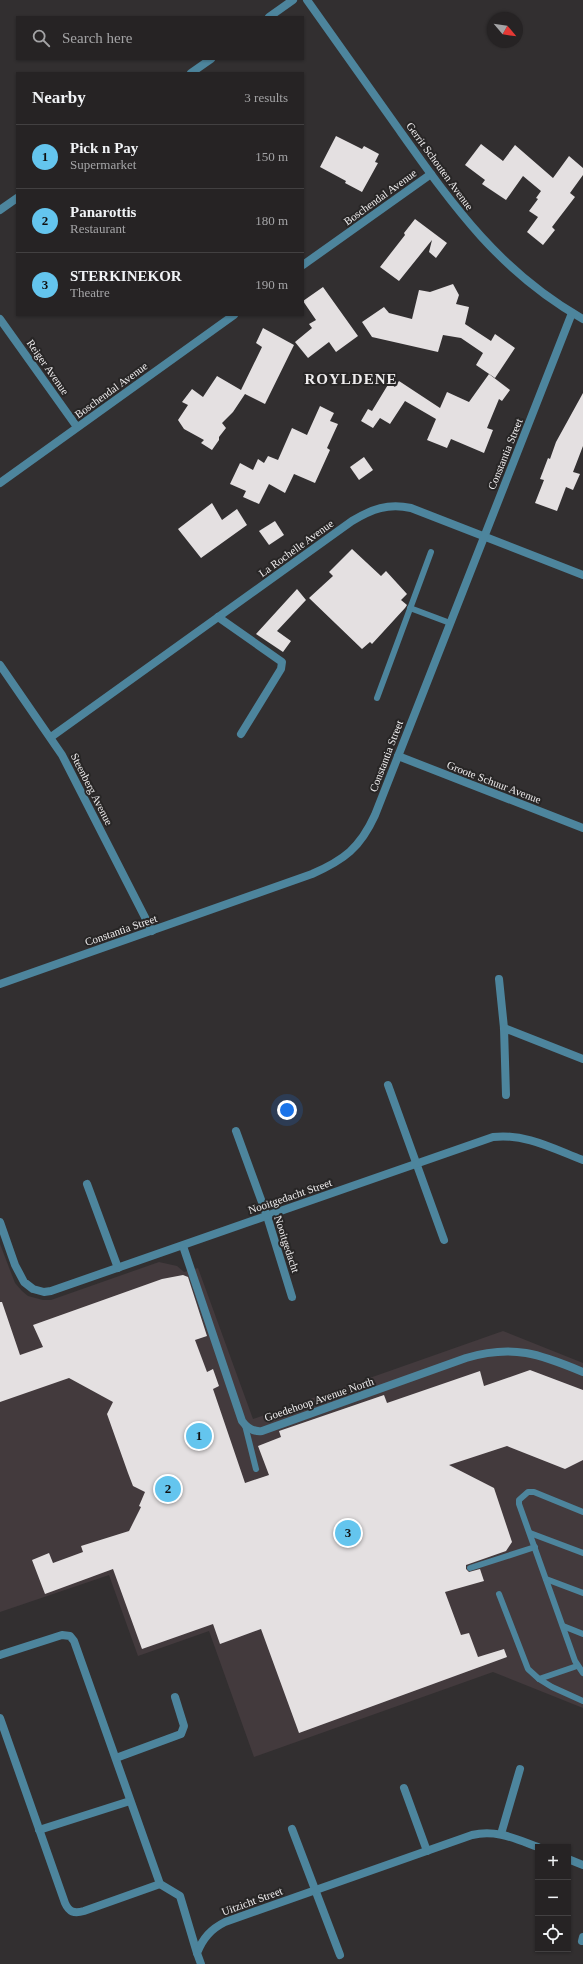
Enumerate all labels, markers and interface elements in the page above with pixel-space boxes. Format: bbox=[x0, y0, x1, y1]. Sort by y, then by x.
north arrow bbox=[487, 12, 523, 48]
search box bbox=[16, 16, 304, 60]
icon: search bbox=[30, 27, 52, 49]
text: Search here bbox=[62, 30, 132, 46]
text: Nearby bbox=[32, 88, 86, 107]
text: 3 results bbox=[244, 90, 288, 105]
street label: Gerrit Schouten Avenue bbox=[404, 120, 476, 212]
text: Pick n Pay bbox=[70, 140, 138, 156]
text: 1 bbox=[42, 149, 48, 164]
text: 150 m bbox=[255, 149, 288, 164]
text: Supermarket bbox=[70, 157, 136, 172]
street label: Boschendal Avenue bbox=[341, 167, 419, 227]
text: Panarottis bbox=[70, 204, 136, 220]
text: 2 bbox=[42, 213, 48, 228]
text: 180 m bbox=[255, 213, 288, 228]
text: Restaurant bbox=[70, 221, 126, 236]
text: STERKINEKOR bbox=[70, 268, 182, 284]
text: 3 bbox=[42, 277, 48, 292]
text: 190 m bbox=[255, 277, 288, 292]
text: Theatre bbox=[70, 285, 110, 300]
street label: Reiger Avenue bbox=[24, 337, 72, 397]
street label: Boschendal Avenue bbox=[72, 360, 150, 420]
district label: ROYLDENE bbox=[304, 371, 398, 387]
street label: Constantia Street bbox=[485, 417, 525, 491]
street label: La Rochelle Avenue bbox=[256, 517, 336, 579]
street label: Constantia Street bbox=[367, 719, 405, 793]
street label: Steenberg Avenue bbox=[69, 751, 115, 827]
street label: Groote Schuur Avenue bbox=[445, 758, 543, 806]
street label: Constantia Street bbox=[83, 912, 159, 948]
your location bbox=[277, 1100, 297, 1120]
street label: Nooitgedacht Street bbox=[247, 1176, 333, 1216]
street label: Nooitgedacht bbox=[272, 1214, 302, 1274]
street label: Goedehoop Avenue North bbox=[263, 1375, 376, 1423]
pin: 1 bbox=[186, 1421, 212, 1451]
pin: 2 bbox=[155, 1474, 181, 1504]
pin: 3 bbox=[335, 1518, 361, 1548]
map controls bbox=[535, 1844, 571, 1952]
button: + bbox=[535, 1844, 571, 1880]
button: − bbox=[535, 1880, 571, 1916]
street label: Uitzicht Street bbox=[220, 1884, 284, 1918]
button: locate bbox=[535, 1916, 571, 1952]

